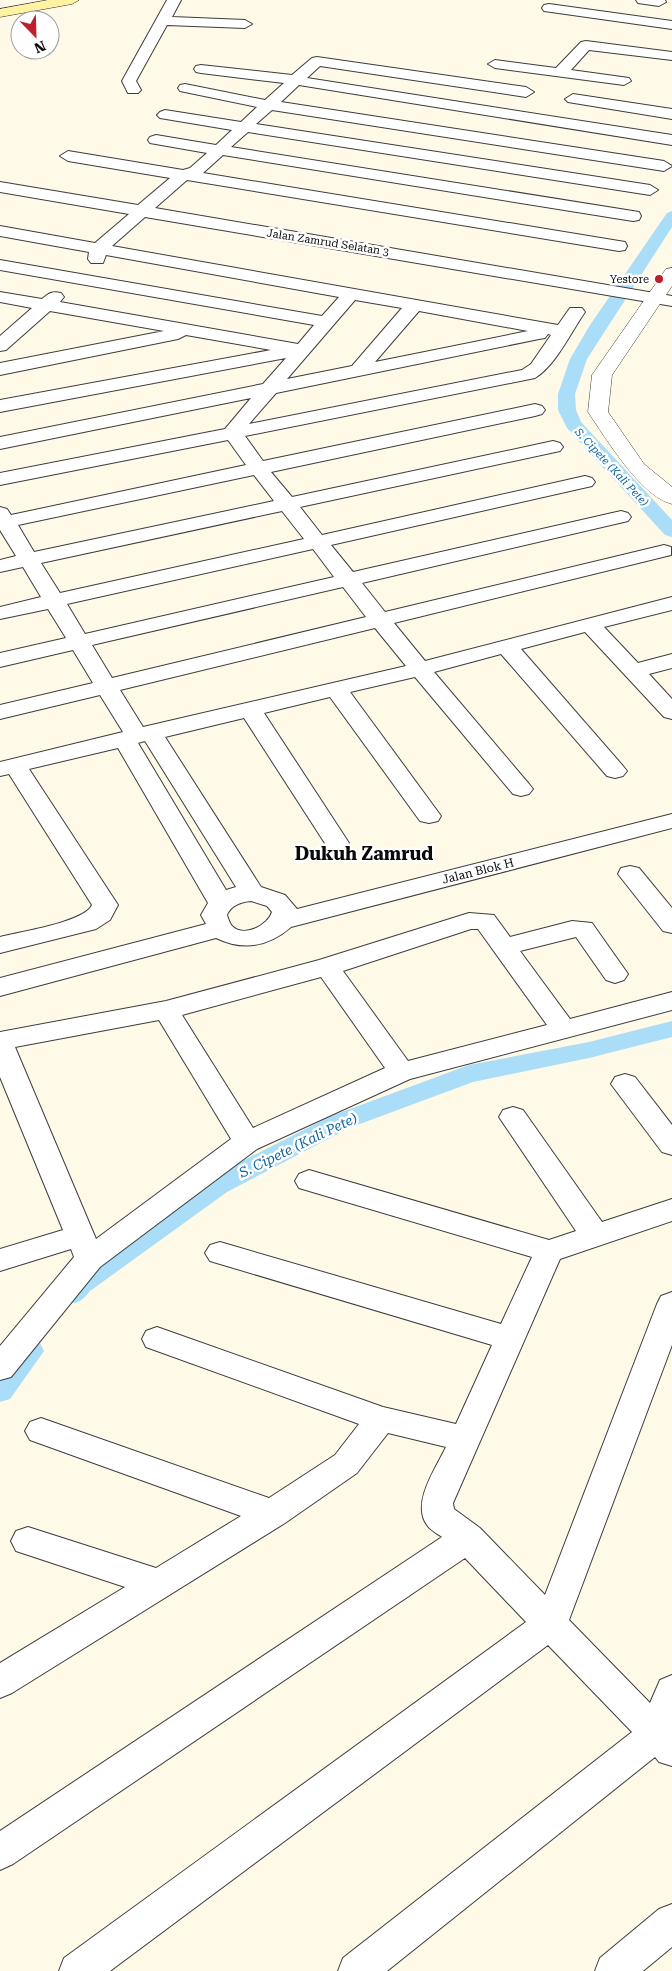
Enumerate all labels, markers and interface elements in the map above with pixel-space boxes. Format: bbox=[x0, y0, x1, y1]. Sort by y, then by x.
north arrow bbox=[10, 10, 60, 60]
text: N bbox=[32, 37, 48, 57]
street label: Jalan Zamrud Selatan 3 bbox=[266, 226, 390, 259]
place label: Yestore bbox=[610, 273, 649, 286]
marker: Yestore bbox=[653, 273, 665, 285]
water label: S. Cipete (Kali Pete) bbox=[571, 425, 651, 509]
district label: Dukuh Zamrud bbox=[295, 843, 433, 864]
street label: Jalan Blok H bbox=[441, 855, 515, 887]
water label: S. Cipete (Kali Pete) bbox=[235, 1109, 360, 1181]

